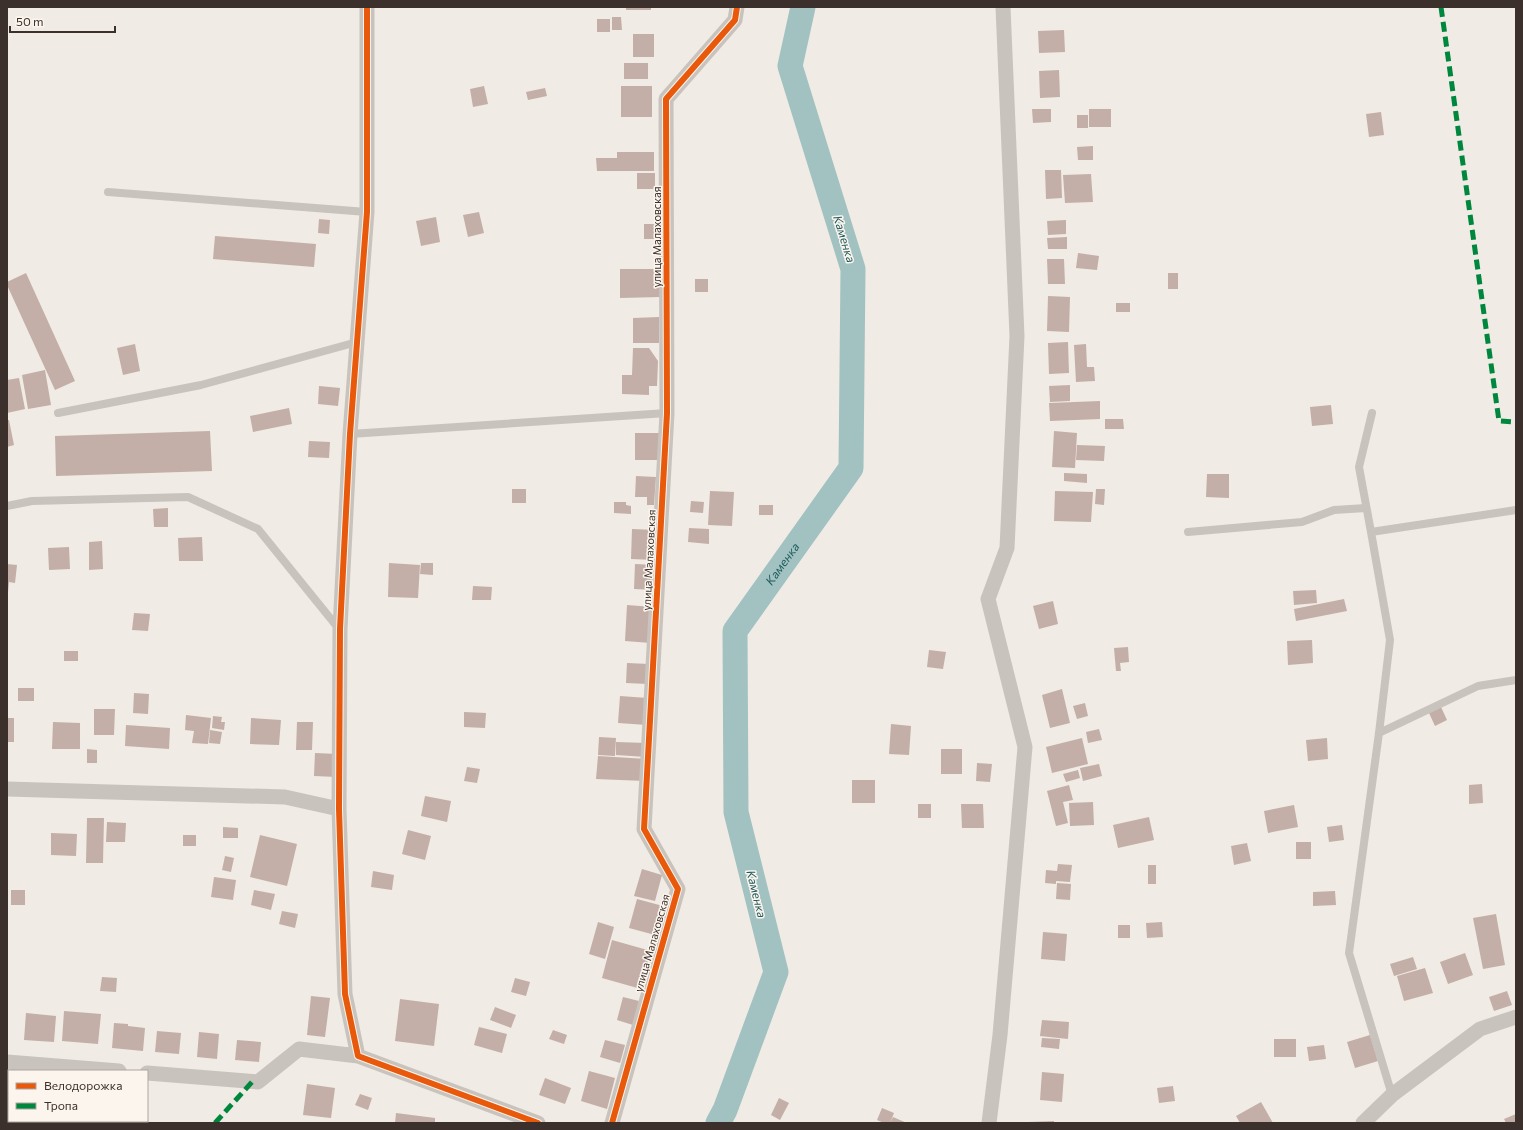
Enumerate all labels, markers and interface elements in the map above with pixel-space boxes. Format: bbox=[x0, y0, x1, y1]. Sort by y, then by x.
scale bar bbox=[10, 8, 115, 34]
text: 50 m bbox=[16, 14, 44, 28]
street label: улица Малаховская bbox=[650, 186, 663, 288]
water label: Каменка bbox=[831, 213, 859, 264]
street label: улица Малаховская bbox=[639, 509, 658, 611]
water label: Каменка bbox=[762, 540, 802, 587]
water label: Каменка bbox=[744, 868, 770, 919]
street label: улица Малаховская bbox=[631, 892, 672, 993]
legend bbox=[8, 1070, 148, 1122]
text: Велодорожка bbox=[44, 1078, 122, 1092]
text: Тропа bbox=[44, 1098, 78, 1112]

